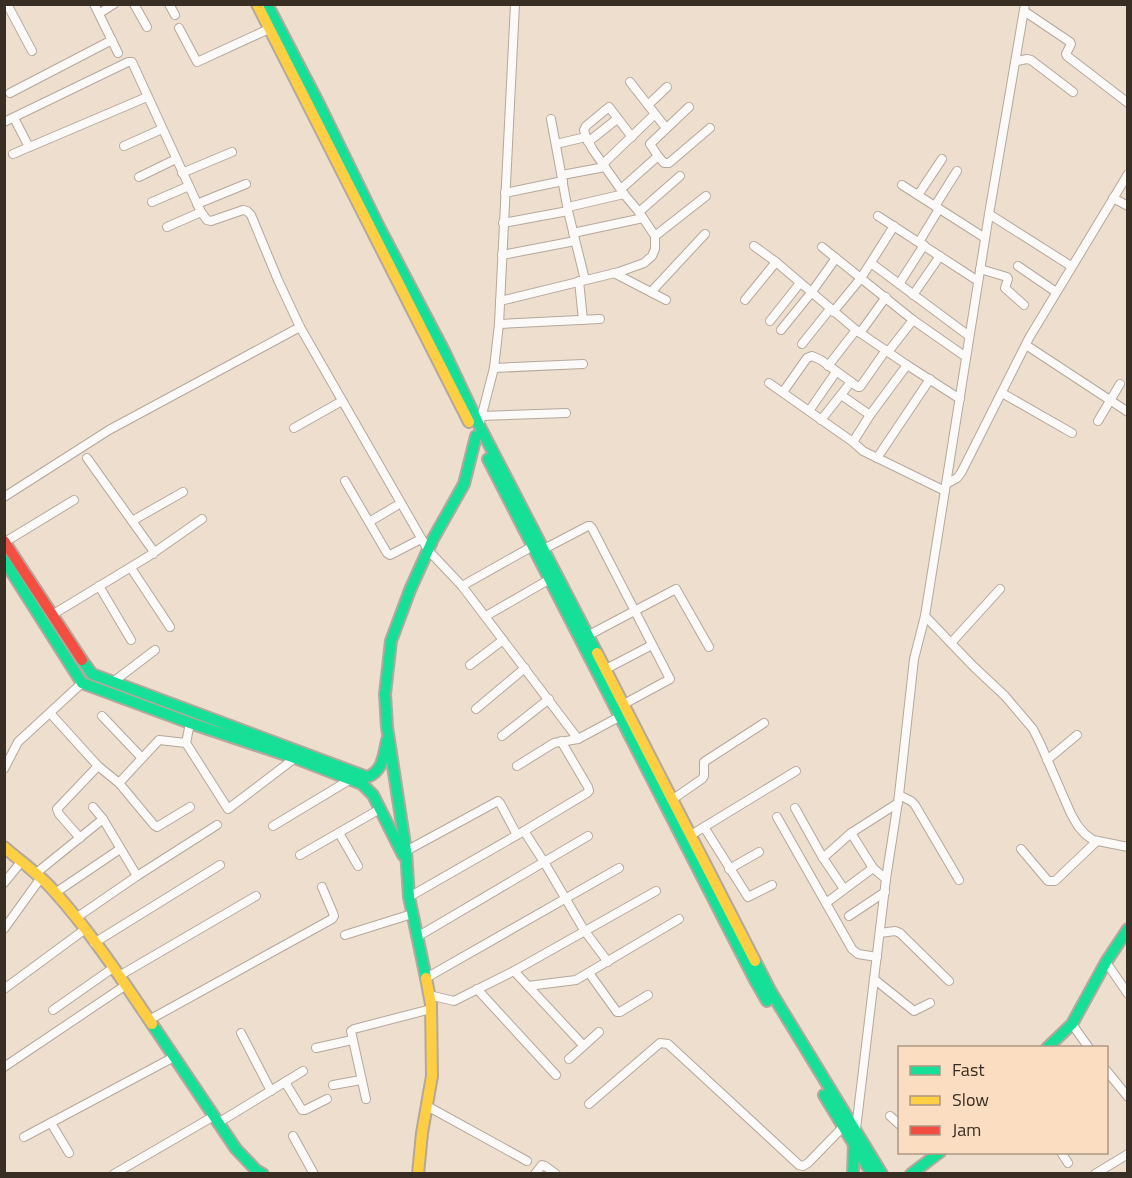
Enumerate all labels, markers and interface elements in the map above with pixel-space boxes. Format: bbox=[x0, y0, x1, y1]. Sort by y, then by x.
legend bbox=[898, 1046, 1108, 1154]
text: Fast bbox=[952, 1056, 985, 1083]
text: Slow bbox=[952, 1086, 989, 1113]
text: Jam bbox=[952, 1116, 981, 1143]

